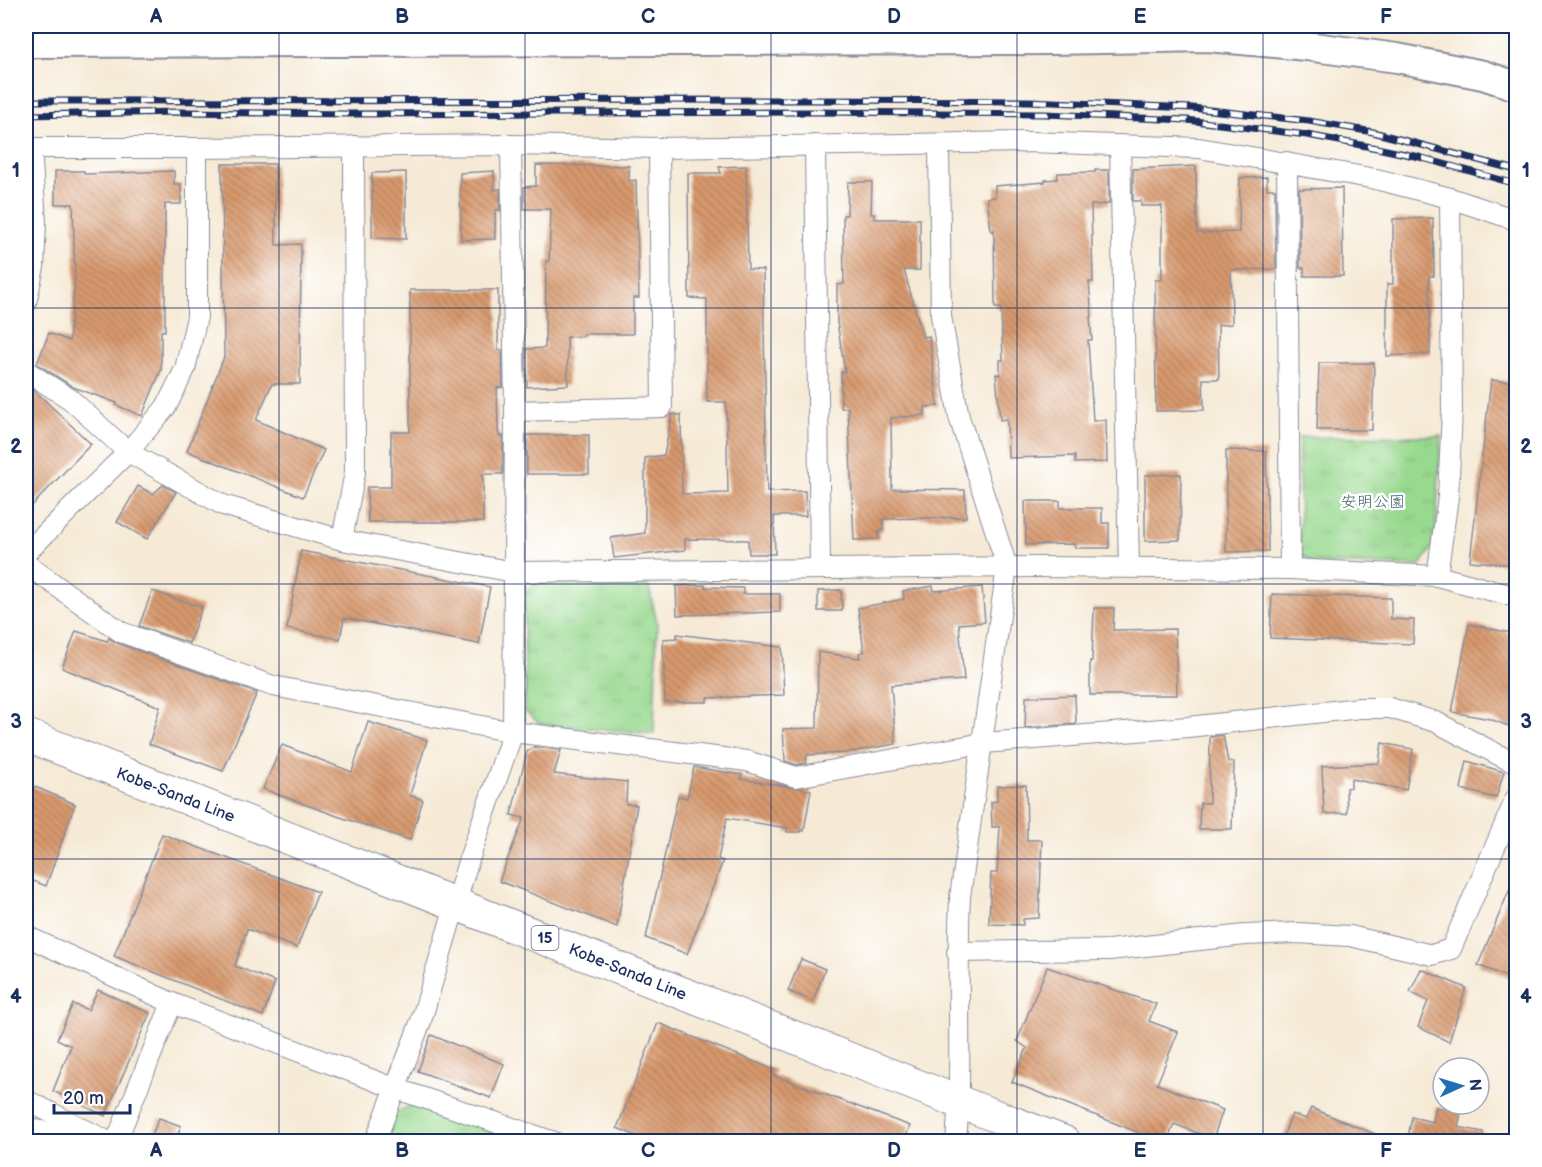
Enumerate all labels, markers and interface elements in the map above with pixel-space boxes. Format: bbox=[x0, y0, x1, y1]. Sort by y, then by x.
text: A bbox=[149, 5, 163, 29]
text: B bbox=[395, 5, 409, 29]
text: C bbox=[641, 5, 655, 29]
text: D bbox=[887, 5, 901, 29]
text: E bbox=[1134, 5, 1147, 29]
text: F bbox=[1380, 5, 1392, 29]
text: 1 bbox=[12, 159, 20, 183]
text: 1 bbox=[1522, 159, 1530, 183]
text: 2 bbox=[10, 435, 22, 459]
text: 2 bbox=[1520, 435, 1532, 459]
park label: 安明公園 bbox=[1341, 493, 1405, 512]
text: 3 bbox=[10, 710, 22, 734]
text: 3 bbox=[1520, 710, 1532, 734]
street label: Kobe-Sanda Line bbox=[114, 764, 238, 827]
road number: 15 bbox=[532, 926, 558, 950]
street label: Kobe-Sanda Line bbox=[566, 940, 690, 1005]
text: 4 bbox=[10, 985, 22, 1009]
text: 4 bbox=[1520, 985, 1532, 1009]
north arrow bbox=[1431, 1056, 1491, 1116]
scale bar bbox=[54, 1077, 130, 1115]
text: N bbox=[1465, 1078, 1484, 1092]
text: 20 m bbox=[63, 1088, 104, 1109]
text: A bbox=[149, 1139, 163, 1163]
text: B bbox=[395, 1139, 409, 1163]
text: C bbox=[641, 1139, 655, 1163]
text: D bbox=[887, 1139, 901, 1163]
text: E bbox=[1134, 1139, 1147, 1163]
text: F bbox=[1380, 1139, 1392, 1163]

